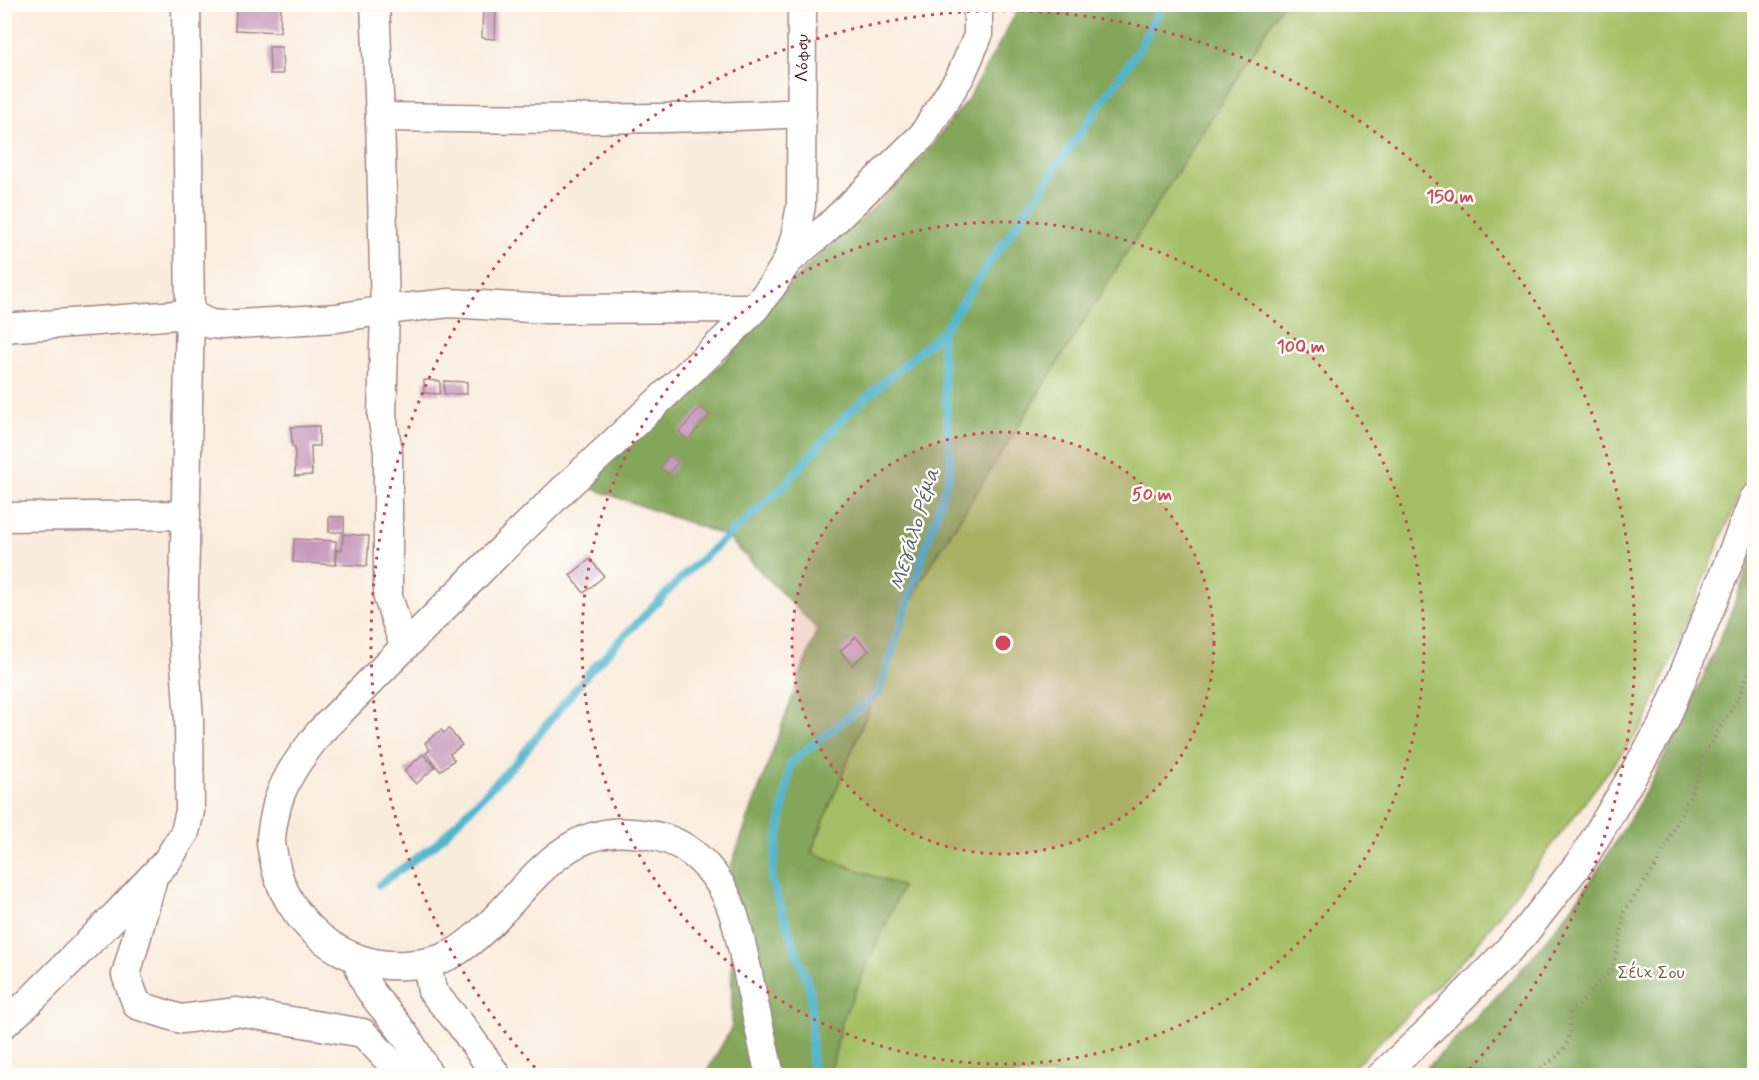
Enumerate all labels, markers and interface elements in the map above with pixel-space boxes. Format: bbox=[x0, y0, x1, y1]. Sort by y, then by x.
street label: Λόφου bbox=[791, 34, 815, 82]
text: 150 m bbox=[1426, 185, 1474, 209]
text: 100 m bbox=[1277, 335, 1325, 359]
water label: Μεγάλο Ρέμα bbox=[884, 465, 947, 594]
text: 50 m bbox=[1132, 483, 1172, 507]
centre of rings bbox=[993, 633, 1013, 653]
park label: Σέιχ Σου bbox=[1617, 960, 1685, 985]

